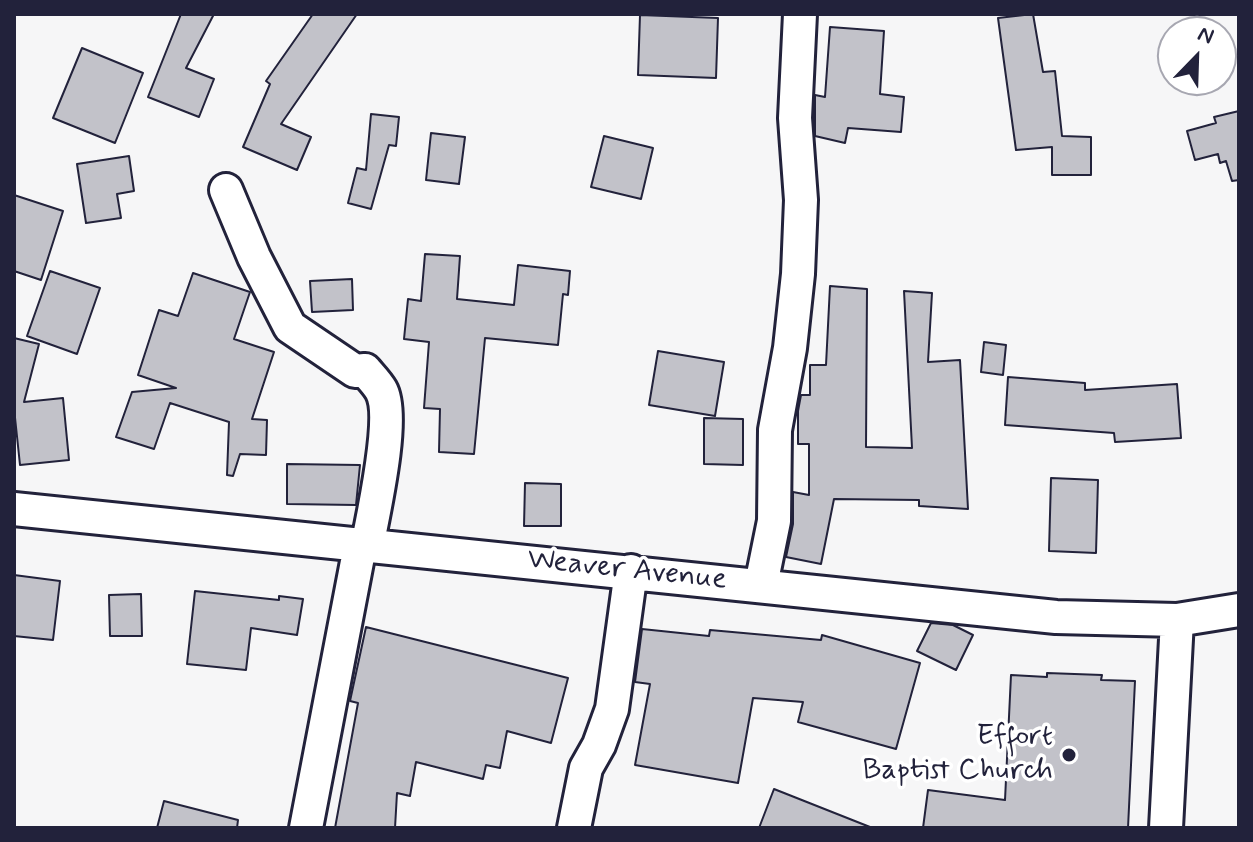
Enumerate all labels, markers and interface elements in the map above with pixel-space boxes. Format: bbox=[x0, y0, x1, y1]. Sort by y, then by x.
north arrow bbox=[1157, 16, 1237, 96]
text: N bbox=[1193, 20, 1218, 51]
street label: Weaver Avenue bbox=[526, 543, 728, 599]
place label: Effort Baptist Church bbox=[862, 720, 1053, 790]
marker: Effort Baptist Church bbox=[1060, 746, 1078, 764]

